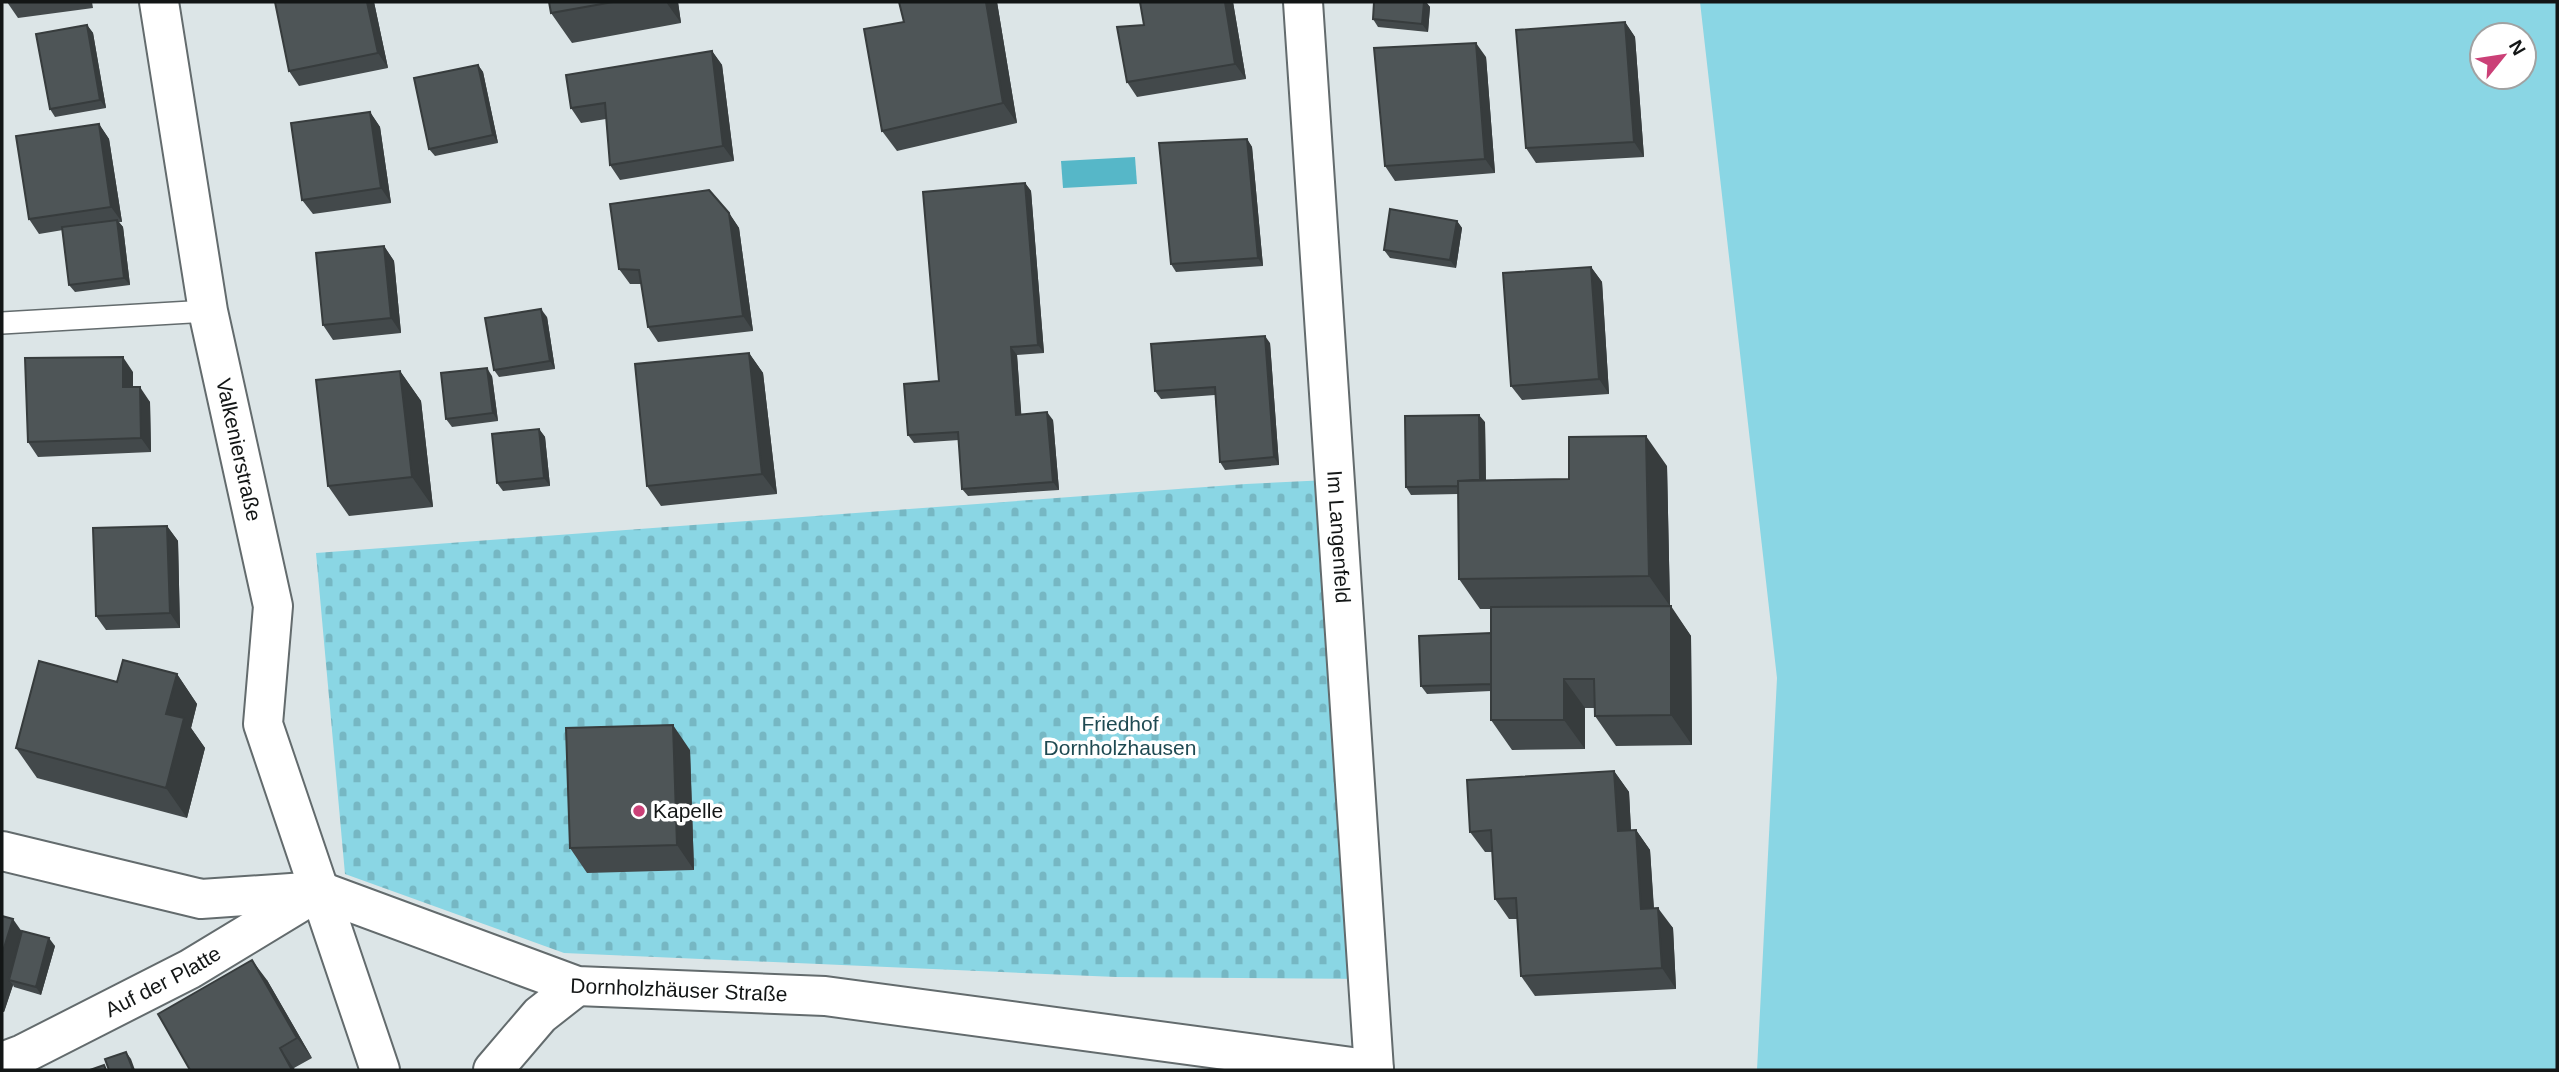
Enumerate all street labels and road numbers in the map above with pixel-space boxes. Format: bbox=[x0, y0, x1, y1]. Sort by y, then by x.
street label: Valkenierstraße bbox=[212, 376, 266, 523]
street label: Im Langenfeld bbox=[1323, 470, 1355, 604]
street label: Auf der Platte bbox=[101, 941, 225, 1021]
street label: Dornholzhäuser Straße bbox=[570, 974, 788, 1005]

